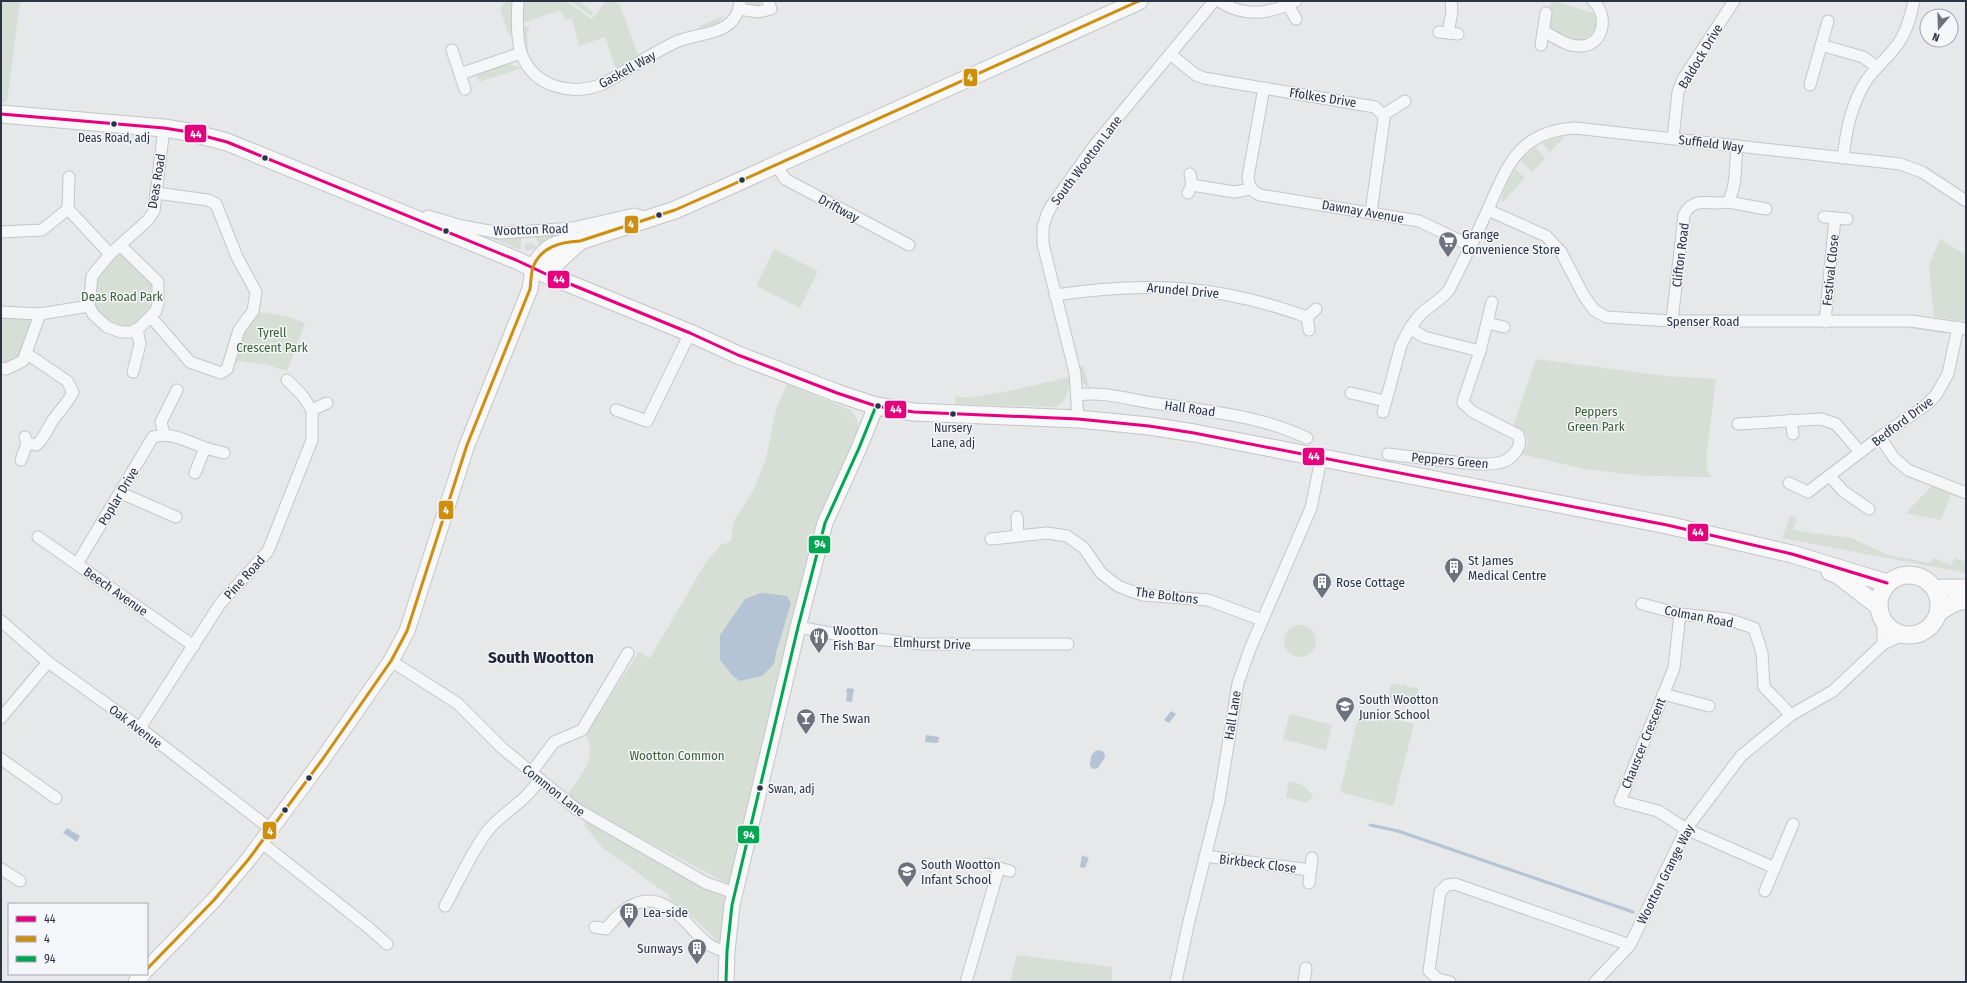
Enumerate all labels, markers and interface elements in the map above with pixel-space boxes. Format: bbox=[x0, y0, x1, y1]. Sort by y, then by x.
north arrow bbox=[1919, 8, 1959, 48]
street label: Baldock Drive bbox=[1675, 21, 1726, 91]
text: N bbox=[1931, 30, 1941, 44]
street label: Gaskell Way bbox=[596, 48, 659, 91]
line badge: 4 bbox=[963, 68, 978, 87]
text: 4 bbox=[967, 71, 973, 84]
street label: Ffolkes Drive bbox=[1288, 85, 1358, 110]
street label: South Wootton Lane bbox=[1048, 113, 1125, 208]
marker: Deas Road, adj bbox=[109, 119, 119, 129]
line badge: 44 bbox=[184, 124, 207, 143]
text: 44 bbox=[190, 128, 202, 141]
place label: Deas Road, adj bbox=[78, 131, 150, 145]
street label: Suffield Way bbox=[1678, 132, 1744, 155]
street label: Deas Road bbox=[145, 152, 168, 210]
unlabelled marker bbox=[260, 153, 270, 163]
unlabelled marker bbox=[737, 175, 747, 185]
street label: Driftway bbox=[816, 192, 862, 225]
street label: Dawnay Avenue bbox=[1321, 197, 1405, 226]
unlabelled marker bbox=[654, 210, 664, 220]
line badge: 4 bbox=[624, 215, 639, 234]
text: 4 bbox=[628, 218, 634, 231]
street label: Wootton Road bbox=[493, 221, 569, 238]
street label: Clifton Road bbox=[1669, 222, 1692, 288]
unlabelled marker bbox=[441, 226, 451, 236]
place label: Grange Convenience Store bbox=[1462, 227, 1560, 257]
supermarket icon: Grange Convenience Store bbox=[1437, 230, 1459, 258]
street label: Festival Close bbox=[1819, 234, 1842, 307]
line badge: 44 bbox=[547, 270, 570, 289]
text: 44 bbox=[553, 273, 565, 286]
street label: Arundel Drive bbox=[1146, 280, 1220, 301]
park label: Deas Road Park bbox=[81, 289, 164, 304]
street label: Spenser Road bbox=[1666, 314, 1740, 329]
park label: Tyrell Crescent Park bbox=[236, 325, 309, 355]
street label: Bedford Drive bbox=[1869, 393, 1936, 449]
street label: Hall Road bbox=[1164, 398, 1216, 419]
line badge: 44 bbox=[884, 400, 907, 419]
unlabelled marker bbox=[873, 401, 883, 411]
text: 44 bbox=[890, 403, 902, 416]
park label: Peppers Green Park bbox=[1567, 404, 1626, 434]
marker: Nursery Lane, adj bbox=[948, 409, 958, 419]
place label: Nursery Lane, adj bbox=[931, 421, 975, 450]
line badge: 44 bbox=[1302, 447, 1325, 466]
text: 44 bbox=[1308, 450, 1320, 463]
street label: Peppers Green bbox=[1411, 450, 1489, 471]
street label: Poplar Drive bbox=[95, 465, 142, 528]
line badge: 4 bbox=[438, 500, 454, 520]
text: 4 bbox=[443, 504, 449, 517]
line badge: 44 bbox=[1687, 523, 1709, 542]
text: 44 bbox=[1692, 526, 1704, 539]
line badge: 94 bbox=[808, 535, 831, 554]
text: 94 bbox=[814, 538, 826, 551]
street label: Pine Road bbox=[221, 552, 268, 602]
place label: St James Medical Centre bbox=[1468, 553, 1547, 583]
building icon: St James Medical Centre bbox=[1443, 556, 1465, 584]
street label: Beech Avenue bbox=[81, 564, 151, 619]
building icon: Rose Cottage bbox=[1311, 571, 1333, 599]
place label: Rose Cottage bbox=[1336, 575, 1405, 590]
street label: The Boltons bbox=[1135, 584, 1200, 607]
street label: Colman Road bbox=[1663, 602, 1735, 631]
place label: Wootton Fish Bar bbox=[833, 623, 878, 653]
restaurant icon: Wootton Fish Bar bbox=[808, 626, 830, 654]
street label: Elmhurst Drive bbox=[893, 635, 971, 652]
district label: South Wootton bbox=[488, 647, 594, 668]
street label: Hall Lane bbox=[1221, 690, 1244, 741]
place label: South Wootton Junior School bbox=[1359, 692, 1439, 722]
school or university icon: South Wootton Junior School bbox=[1334, 695, 1356, 723]
street label: Chauscer Crescent bbox=[1618, 695, 1669, 791]
street label: Oak Avenue bbox=[106, 702, 165, 751]
bar icon: The Swan bbox=[795, 707, 817, 735]
place label: The Swan bbox=[820, 711, 870, 726]
park label: Wootton Common bbox=[629, 748, 725, 763]
street label: Common Lane bbox=[519, 761, 588, 819]
unlabelled marker bbox=[304, 773, 314, 783]
place label: Swan, adj bbox=[768, 782, 815, 796]
marker: Swan, adj bbox=[755, 783, 765, 793]
unlabelled marker bbox=[280, 805, 290, 815]
line badge: 4 bbox=[262, 821, 277, 840]
street label: Wootton Grange Way bbox=[1634, 822, 1697, 927]
text: 4 bbox=[267, 825, 273, 838]
line badge: 94 bbox=[737, 825, 760, 844]
text: 94 bbox=[743, 829, 755, 842]
street label: Birkbeck Close bbox=[1218, 851, 1297, 876]
place label: South Wootton Infant School bbox=[921, 857, 1001, 887]
school or university icon: South Wootton Infant School bbox=[896, 860, 918, 888]
building icon: Lea-side bbox=[618, 901, 640, 929]
legend bbox=[8, 903, 148, 975]
place label: Lea-side bbox=[643, 905, 688, 920]
text: 44 bbox=[44, 912, 56, 926]
text: 4 bbox=[44, 932, 50, 946]
building icon: Sunways bbox=[686, 937, 708, 965]
place label: Sunways bbox=[637, 941, 683, 956]
text: 94 bbox=[44, 952, 56, 966]

